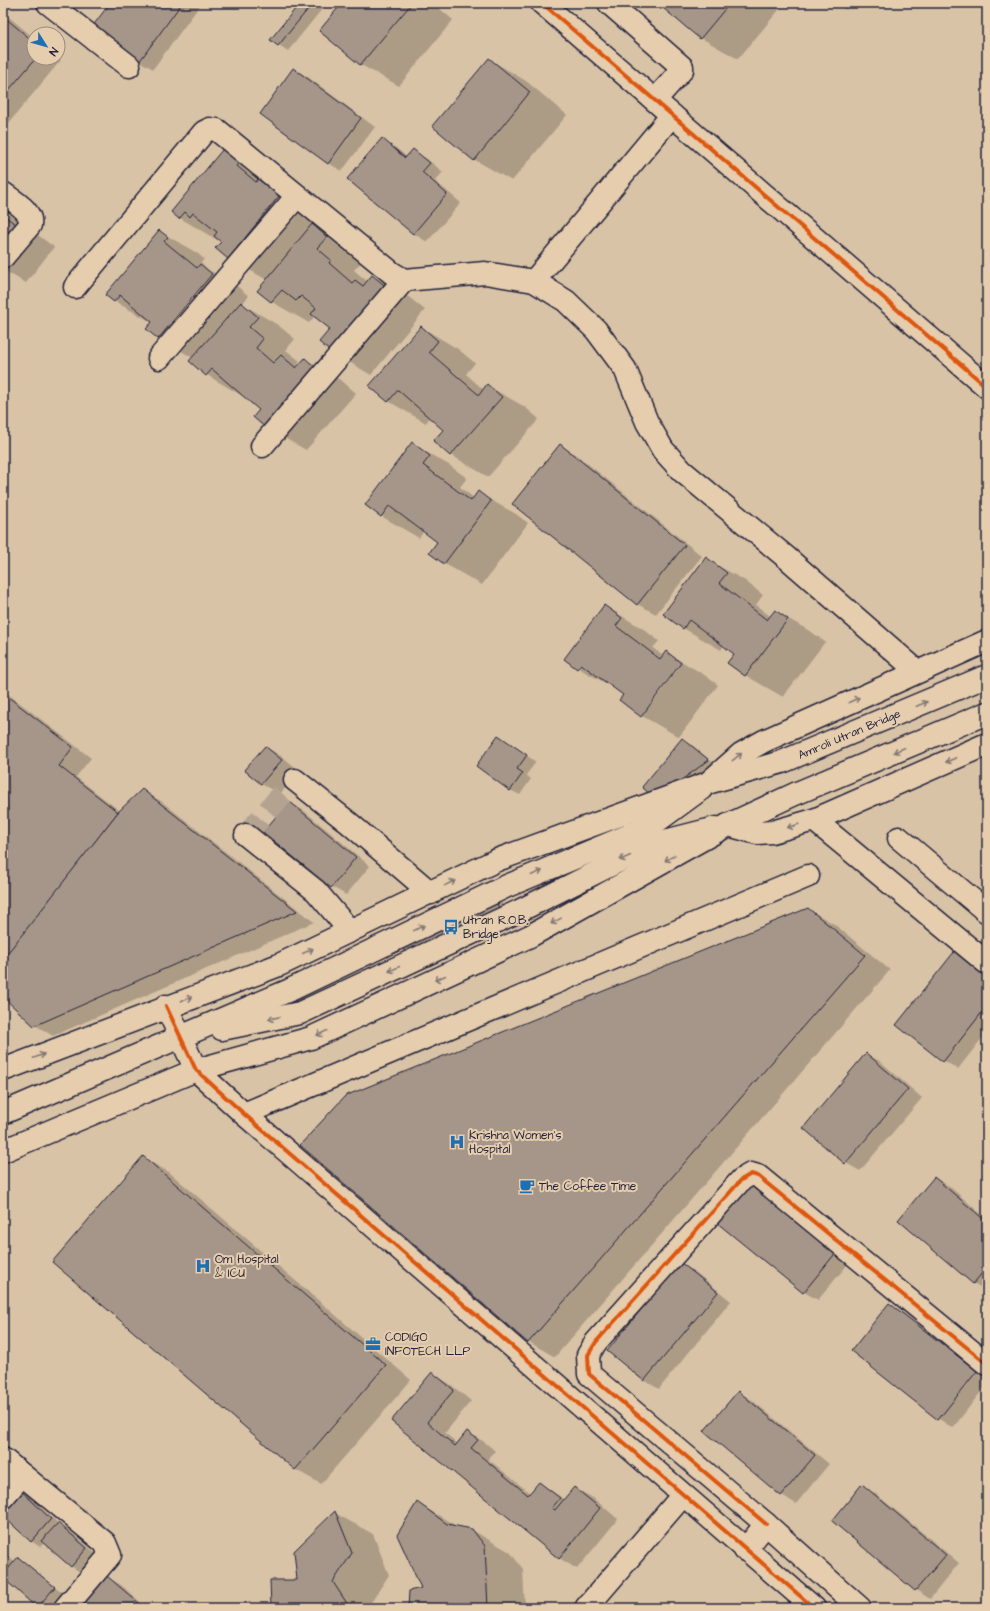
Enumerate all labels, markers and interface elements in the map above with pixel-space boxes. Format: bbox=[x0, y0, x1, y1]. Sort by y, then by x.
north arrow bbox=[26, 26, 66, 66]
text: N bbox=[45, 44, 62, 59]
one-way arrow bbox=[847, 696, 859, 703]
one-way arrow bbox=[915, 700, 927, 707]
street label: Amroli Utran Bridge bbox=[795, 705, 904, 765]
one-way arrow bbox=[894, 747, 906, 754]
one-way arrow bbox=[731, 753, 742, 761]
one-way arrow bbox=[946, 756, 958, 764]
one-way arrow bbox=[786, 823, 799, 830]
one-way arrow bbox=[664, 854, 676, 862]
one-way arrow bbox=[619, 855, 631, 862]
one-way arrow bbox=[531, 869, 543, 876]
one-way arrow bbox=[444, 879, 456, 887]
place label: Utran R.O.B. Bridge bbox=[463, 912, 529, 944]
bus stop icon: Utran R.O.B. Bridge bbox=[442, 918, 460, 936]
one-way arrow bbox=[550, 918, 562, 926]
one-way arrow bbox=[413, 924, 425, 931]
one-way arrow bbox=[301, 947, 313, 954]
one-way arrow bbox=[389, 966, 401, 973]
one-way arrow bbox=[434, 975, 446, 982]
one-way arrow bbox=[180, 994, 192, 1002]
one-way arrow bbox=[268, 1015, 281, 1023]
one-way arrow bbox=[316, 1030, 328, 1037]
one-way arrow bbox=[33, 1051, 45, 1059]
place label: Krishna Women's Hospital bbox=[469, 1127, 561, 1158]
hospital icon: Krishna Women's Hospital bbox=[448, 1133, 466, 1151]
cafe icon: The Coffee Time bbox=[518, 1177, 536, 1195]
place label: The Coffee Time bbox=[539, 1178, 637, 1195]
place label: Om Hospital & ICU bbox=[215, 1251, 279, 1282]
hospital icon: Om Hospital & ICU bbox=[194, 1257, 212, 1275]
place label: CODIGO INFOTECH LLP bbox=[385, 1329, 470, 1360]
office icon: CODIGO INFOTECH LLP bbox=[364, 1335, 382, 1353]

